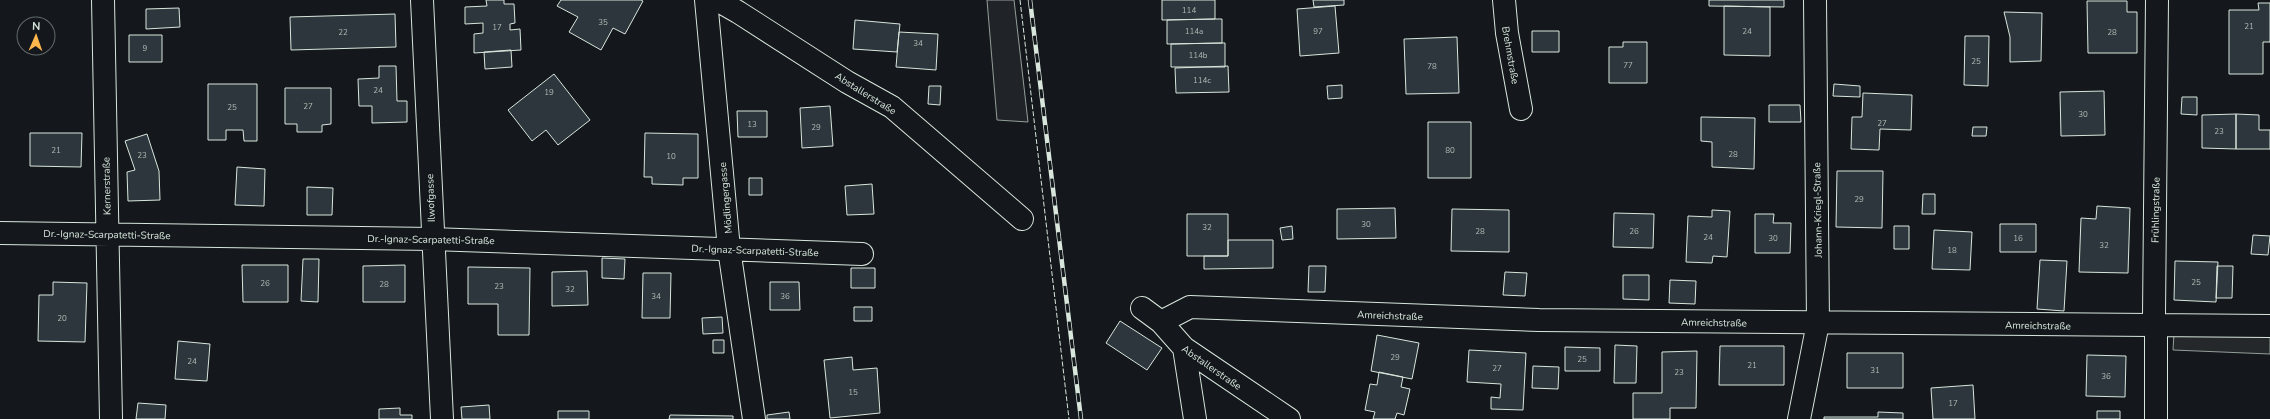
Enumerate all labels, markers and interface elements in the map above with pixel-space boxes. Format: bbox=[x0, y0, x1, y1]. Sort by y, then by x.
house number: 114 bbox=[1182, 5, 1196, 16]
north arrow bbox=[16, 16, 56, 56]
house number: 35 bbox=[598, 17, 608, 28]
text: N bbox=[32, 19, 41, 34]
house number: 21 bbox=[2244, 21, 2254, 32]
house number: 17 bbox=[492, 22, 502, 33]
street label: Brehmstraße bbox=[1498, 25, 1522, 85]
house number: 114a bbox=[1185, 26, 1203, 37]
house number: 97 bbox=[1313, 26, 1323, 37]
house number: 24 bbox=[1742, 26, 1752, 37]
house number: 22 bbox=[338, 27, 348, 38]
house number: 28 bbox=[2107, 27, 2117, 38]
house number: 34 bbox=[913, 38, 923, 49]
house number: 9 bbox=[143, 43, 148, 54]
house number: 114b bbox=[1188, 50, 1208, 61]
house number: 25 bbox=[1971, 56, 1981, 67]
house number: 77 bbox=[1623, 60, 1633, 71]
house number: 78 bbox=[1427, 61, 1437, 72]
street label: Abstallerstraße bbox=[832, 69, 899, 118]
house number: 114c bbox=[1193, 75, 1211, 86]
house number: 24 bbox=[373, 85, 383, 96]
house number: 19 bbox=[544, 87, 554, 98]
house number: 27 bbox=[303, 101, 313, 112]
house number: 25 bbox=[227, 102, 237, 113]
house number: 30 bbox=[2078, 109, 2088, 120]
house number: 27 bbox=[1877, 118, 1887, 129]
house number: 13 bbox=[747, 119, 757, 130]
house number: 29 bbox=[811, 122, 821, 133]
house number: 23 bbox=[2214, 126, 2224, 137]
house number: 21 bbox=[51, 145, 61, 156]
house number: 80 bbox=[1445, 145, 1455, 156]
house number: 28 bbox=[1728, 149, 1738, 160]
house number: 23 bbox=[137, 150, 147, 161]
house number: 10 bbox=[666, 151, 676, 162]
street label: Kernerstraße bbox=[99, 157, 115, 215]
street label: Mödlingergasse bbox=[716, 162, 736, 234]
street label: Johann-Kriegl-Straße bbox=[1810, 162, 1826, 259]
street label: Ilwofgasse bbox=[423, 173, 439, 222]
street label: Frühlingstraße bbox=[2148, 177, 2164, 243]
house number: 29 bbox=[1854, 194, 1864, 205]
house number: 30 bbox=[1361, 219, 1371, 230]
house number: 32 bbox=[1202, 222, 1212, 233]
house number: 28 bbox=[1475, 226, 1485, 237]
house number: 26 bbox=[1629, 226, 1639, 237]
street label: Dr.-Ignaz-Scarpatetti-Straße bbox=[43, 227, 171, 243]
street label: Dr.-Ignaz-Scarpatetti-Straße bbox=[367, 232, 495, 248]
house number: 24 bbox=[1703, 232, 1713, 243]
house number: 30 bbox=[1768, 233, 1778, 244]
house number: 16 bbox=[2013, 233, 2023, 244]
house number: 32 bbox=[2099, 240, 2109, 251]
street label: Dr.-Ignaz-Scarpatetti-Straße bbox=[691, 242, 819, 260]
house number: 18 bbox=[1947, 245, 1957, 256]
house number: 25 bbox=[2191, 277, 2201, 288]
house number: 26 bbox=[260, 278, 270, 289]
house number: 28 bbox=[379, 279, 389, 290]
house number: 23 bbox=[494, 281, 504, 292]
house number: 32 bbox=[565, 284, 575, 295]
house number: 34 bbox=[651, 291, 661, 302]
house number: 36 bbox=[780, 291, 790, 302]
street label: Amreichstraße bbox=[1357, 308, 1423, 324]
house number: 20 bbox=[57, 313, 67, 324]
street label: Amreichstraße bbox=[1681, 315, 1747, 331]
street label: Amreichstraße bbox=[2005, 318, 2071, 334]
street label: Abstallerstraße bbox=[1179, 342, 1244, 394]
house number: 29 bbox=[1390, 352, 1400, 363]
house number: 25 bbox=[1577, 354, 1587, 365]
house number: 24 bbox=[187, 356, 197, 367]
house number: 21 bbox=[1747, 360, 1757, 371]
house number: 27 bbox=[1492, 363, 1502, 374]
house number: 31 bbox=[1870, 365, 1880, 376]
house number: 23 bbox=[1674, 367, 1684, 378]
house number: 36 bbox=[2101, 371, 2111, 382]
house number: 15 bbox=[848, 387, 858, 398]
house number: 17 bbox=[1948, 398, 1958, 409]

